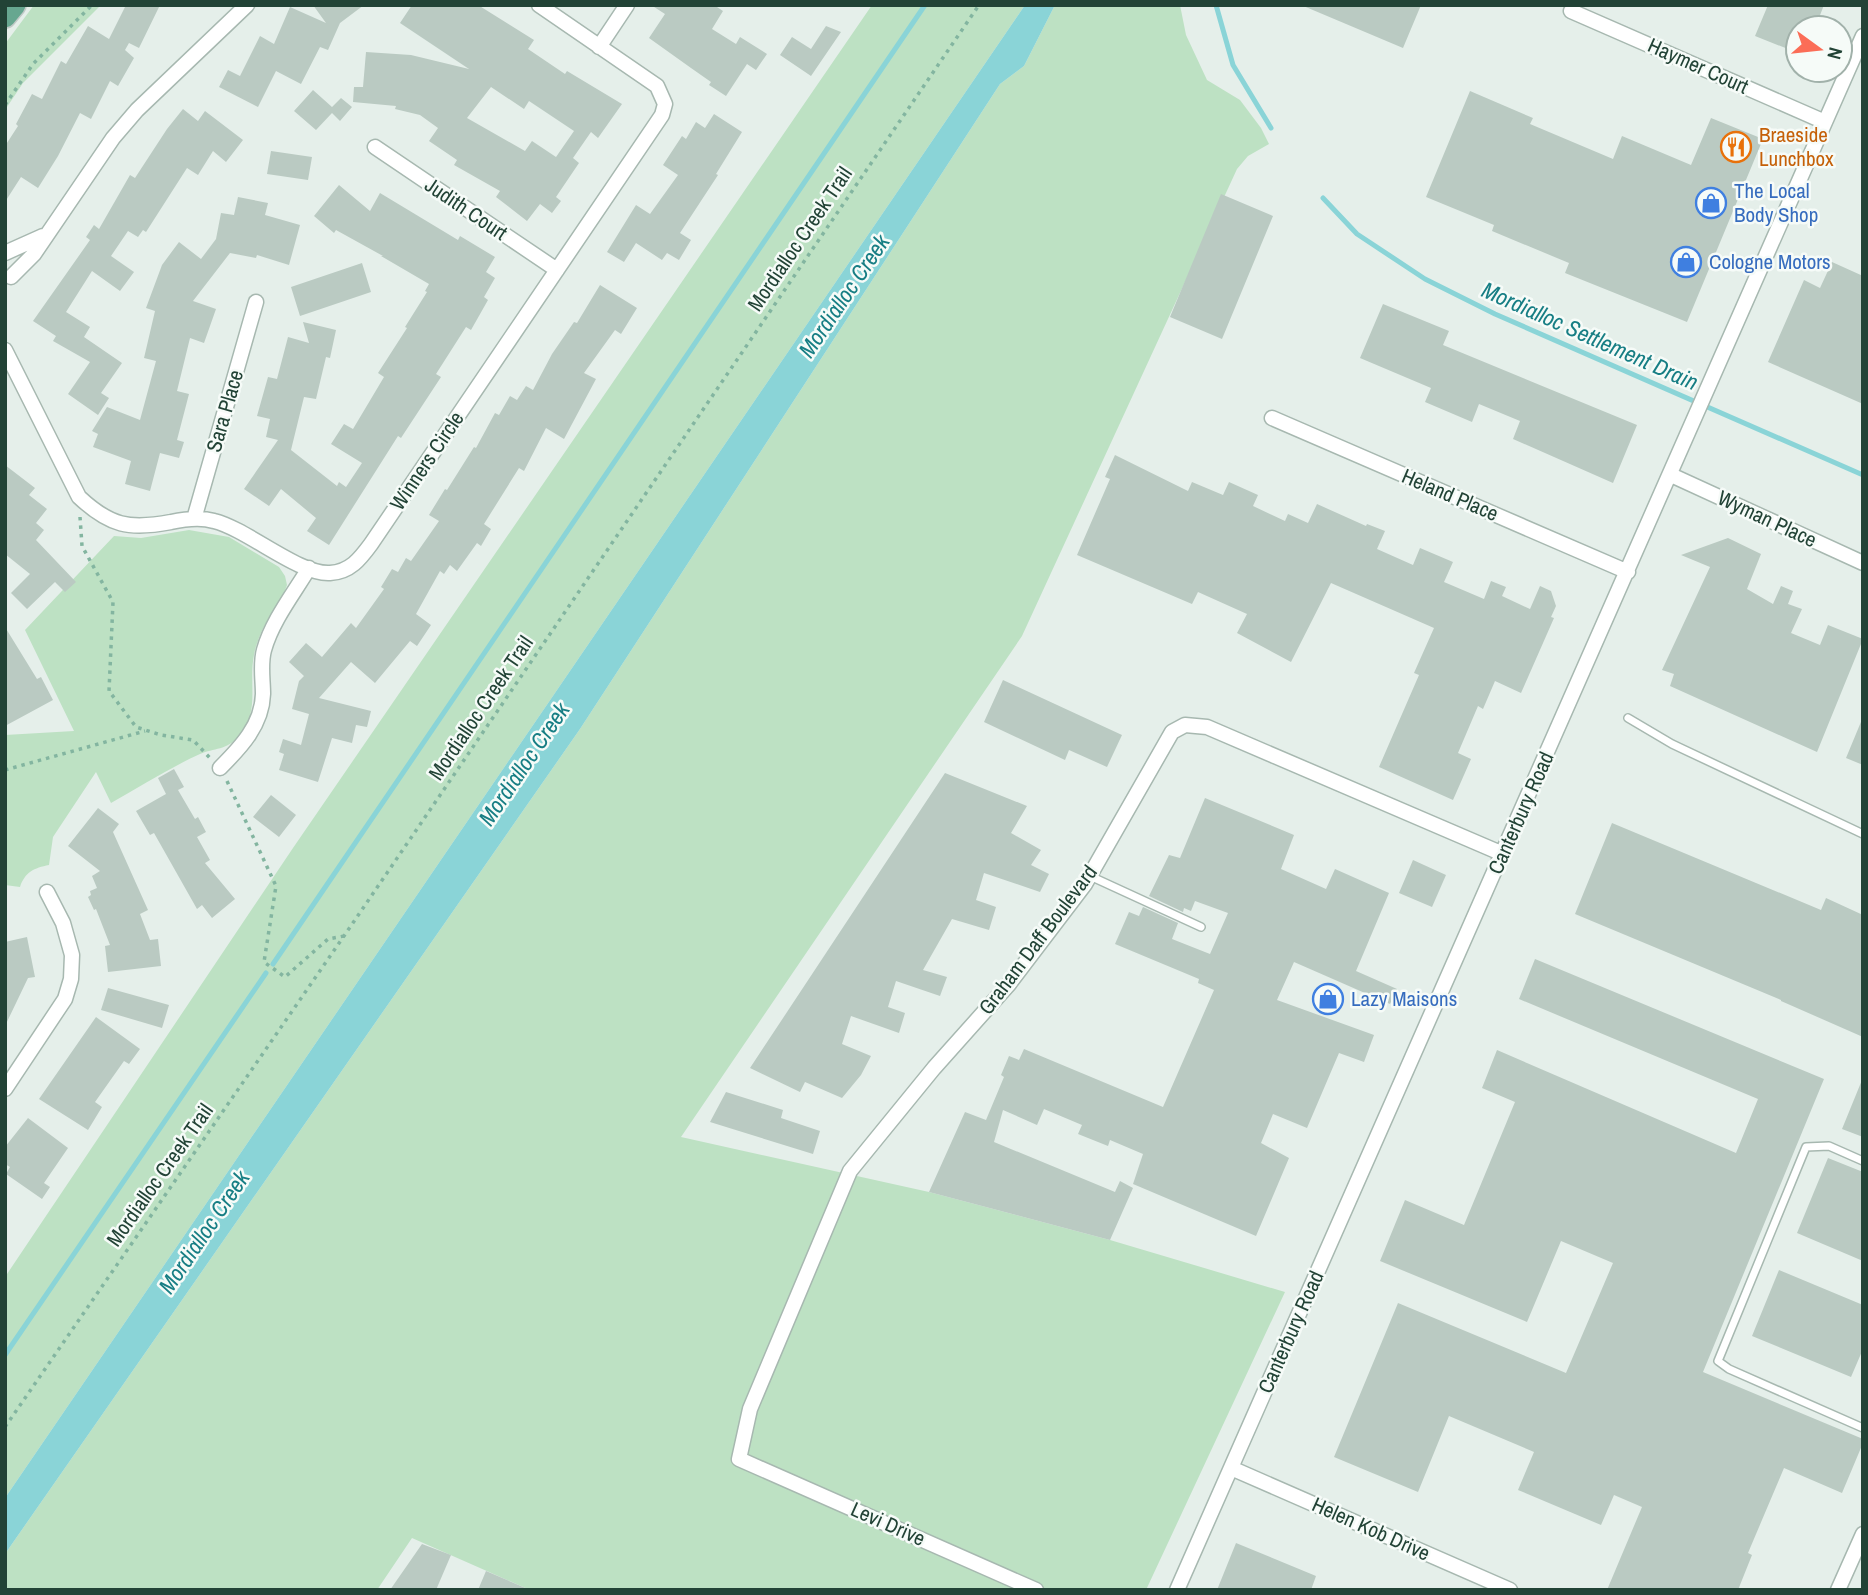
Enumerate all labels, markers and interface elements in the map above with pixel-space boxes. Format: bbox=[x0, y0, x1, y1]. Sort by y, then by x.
north arrow bbox=[1784, 14, 1854, 84]
street label: Haymer Court bbox=[1643, 31, 1753, 101]
text: N bbox=[1821, 45, 1849, 62]
place label: Braeside Lunchbox bbox=[1759, 120, 1834, 173]
restaurant icon: Braeside Lunchbox bbox=[1719, 130, 1753, 164]
street label: Mordialloc Creek Trail bbox=[742, 162, 858, 316]
street label: Judith Court bbox=[419, 170, 513, 247]
place label: The Local Body Shop bbox=[1734, 176, 1818, 229]
shop icon: The Local Body Shop bbox=[1694, 186, 1728, 220]
water label: Mordialloc Creek bbox=[793, 229, 895, 363]
shop icon: Cologne Motors bbox=[1669, 245, 1703, 279]
place label: Cologne Motors bbox=[1709, 247, 1831, 276]
water label: Mordialloc Settlement Drain bbox=[1477, 274, 1703, 397]
street label: Sara Place bbox=[199, 366, 250, 455]
street label: Winners Circle bbox=[383, 405, 470, 516]
street label: Heland Place bbox=[1397, 461, 1503, 528]
street label: Wyman Place bbox=[1713, 483, 1821, 554]
street label: Mordialloc Creek Trail bbox=[423, 631, 539, 785]
water label: Mordialloc Creek bbox=[473, 697, 575, 831]
street label: Canterbury Road bbox=[1481, 747, 1560, 879]
street label: Graham Daff Boulevard bbox=[972, 859, 1104, 1021]
shop icon: Lazy Maisons bbox=[1311, 982, 1345, 1016]
place label: Lazy Maisons bbox=[1351, 984, 1457, 1013]
street label: Mordialloc Creek Trail bbox=[101, 1099, 219, 1251]
water label: Mordialloc Creek bbox=[153, 1165, 255, 1299]
street label: Canterbury Road bbox=[1251, 1266, 1330, 1398]
street label: Helen Kob Drive bbox=[1308, 1490, 1435, 1567]
street label: Levi Drive bbox=[846, 1494, 930, 1553]

